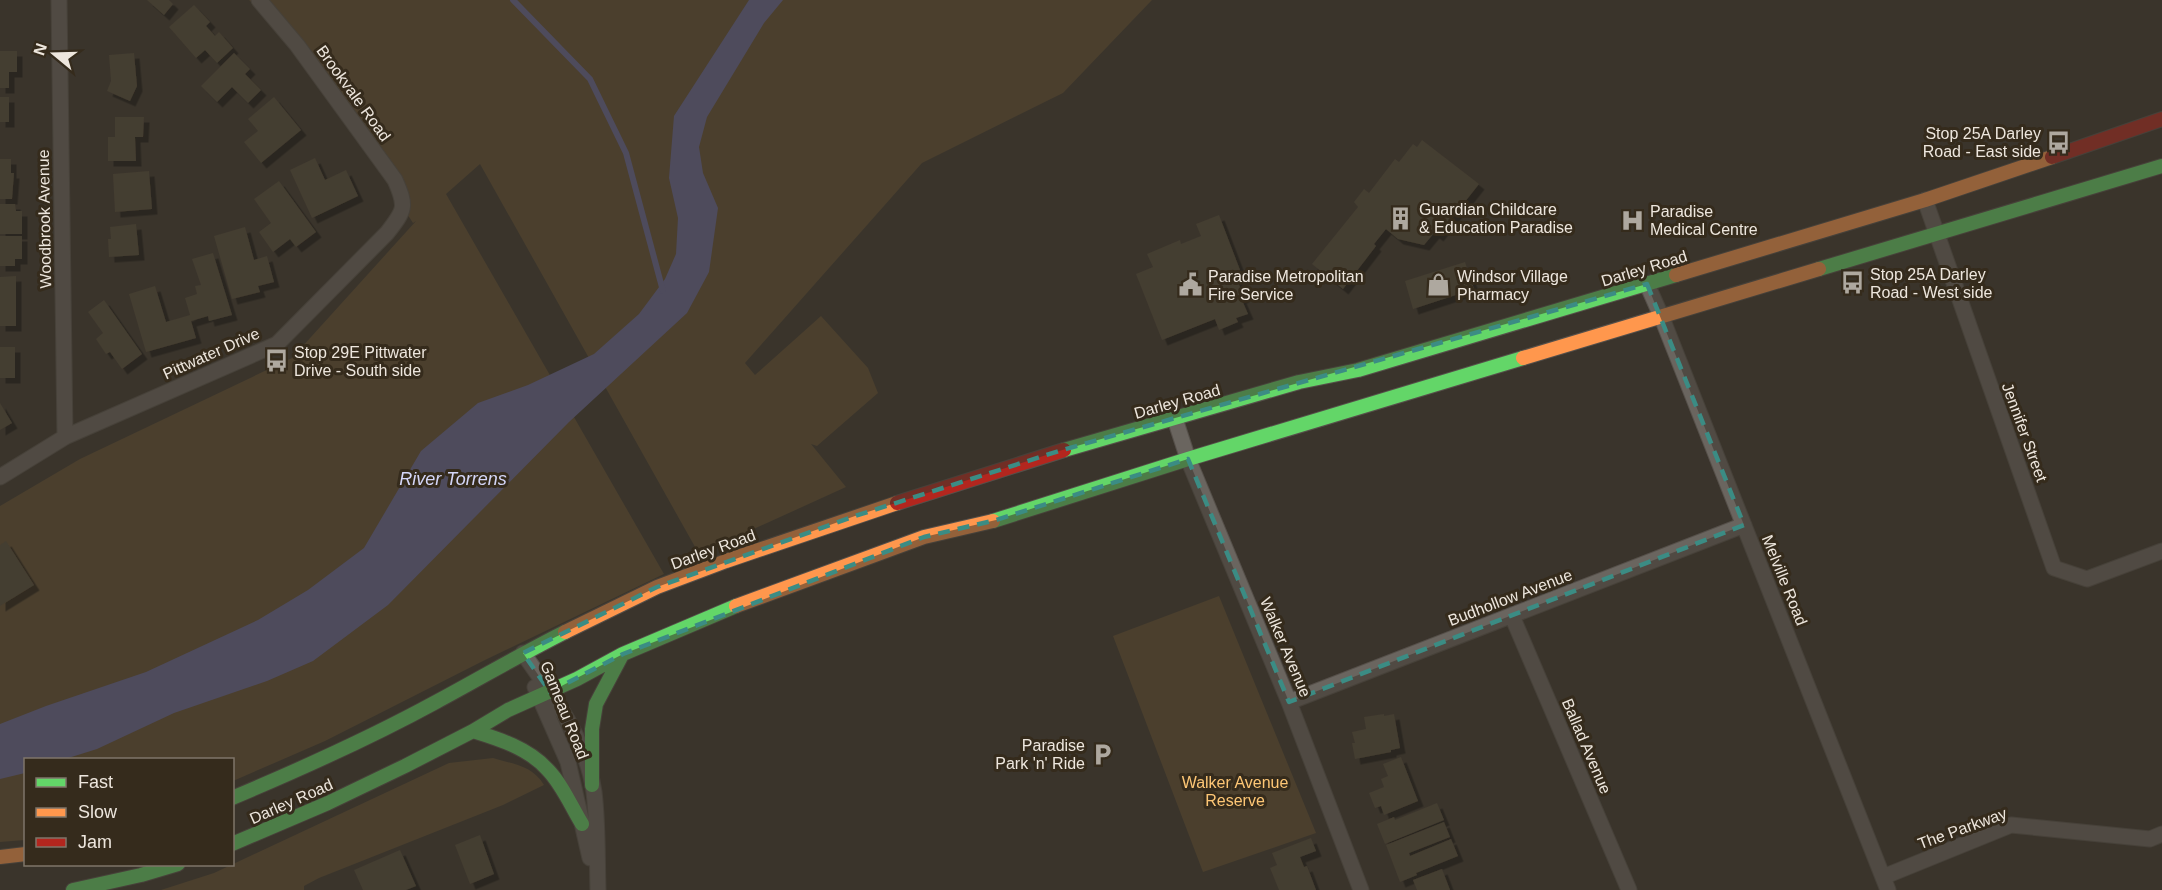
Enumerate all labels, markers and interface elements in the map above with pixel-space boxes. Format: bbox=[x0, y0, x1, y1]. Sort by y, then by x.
north arrow bbox=[24, 24, 84, 84]
text: N bbox=[30, 41, 50, 58]
street label: Brookvale Road bbox=[313, 42, 394, 144]
place label: Stop 25A Darley Road - East side bbox=[1923, 125, 2041, 160]
bus stop icon: Stop 25A Darley Road - East side bbox=[2046, 129, 2072, 155]
street label: Woodbrook Avenue bbox=[35, 149, 54, 289]
place label: Guardian Childcare & Education Paradise bbox=[1419, 201, 1573, 236]
place label: Paradise Medical Centre bbox=[1650, 203, 1758, 238]
building icon: Guardian Childcare & Education Paradise bbox=[1388, 205, 1414, 231]
hospital icon: Paradise Medical Centre bbox=[1619, 207, 1645, 233]
street label: Darley Road bbox=[1599, 247, 1689, 290]
place label: Stop 25A Darley Road - West side bbox=[1870, 266, 1993, 301]
place label: Paradise Metropolitan Fire Service bbox=[1208, 268, 1364, 303]
place label: Windsor Village Pharmacy bbox=[1457, 268, 1568, 303]
bus stop icon: Stop 25A Darley Road - West side bbox=[1839, 270, 1865, 296]
public building icon: Paradise Metropolitan Fire Service bbox=[1177, 272, 1203, 298]
shop icon: Windsor Village Pharmacy bbox=[1426, 272, 1452, 298]
street label: Pittwater Drive bbox=[160, 324, 262, 382]
place label: Stop 29E Pittwater Drive - South side bbox=[294, 344, 427, 379]
bus stop icon: Stop 29E Pittwater Drive - South side bbox=[263, 348, 289, 374]
street label: Jennifer Street bbox=[1999, 380, 2051, 484]
street label: Darley Road bbox=[1132, 381, 1222, 422]
water label: River Torrens bbox=[399, 469, 507, 489]
street label: Darley Road bbox=[668, 526, 758, 573]
street label: Melville Road bbox=[1759, 532, 1810, 628]
street label: Budhollow Avenue bbox=[1446, 566, 1575, 629]
street label: Walker Avenue bbox=[1257, 595, 1314, 700]
street label: Gameau Road bbox=[537, 659, 592, 762]
street label: Ballad Avenue bbox=[1559, 696, 1614, 797]
place label: Paradise Park 'n' Ride bbox=[995, 737, 1085, 772]
parking icon: Paradise Park 'n' Ride bbox=[1090, 741, 1116, 767]
legend bbox=[24, 758, 234, 866]
text: Fast bbox=[78, 772, 113, 792]
park label: Walker Avenue Reserve bbox=[1182, 774, 1288, 809]
street label: Darley Road bbox=[247, 776, 335, 827]
text: Slow bbox=[78, 802, 118, 822]
street label: The Parkway bbox=[1915, 805, 2009, 852]
text: Jam bbox=[78, 832, 112, 852]

